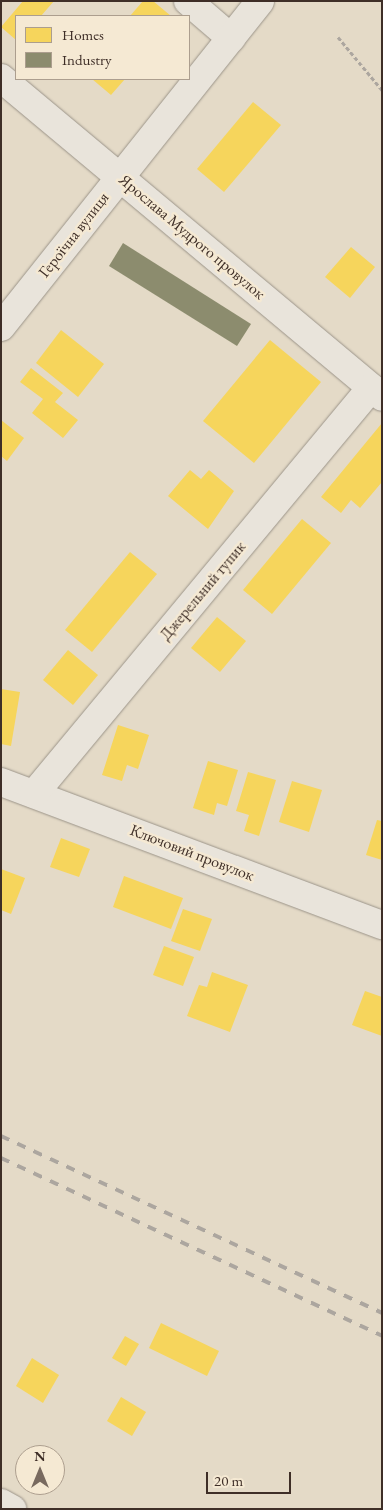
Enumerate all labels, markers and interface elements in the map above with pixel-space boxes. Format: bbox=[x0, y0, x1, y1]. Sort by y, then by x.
legend bbox=[15, 15, 190, 80]
text: Homes bbox=[62, 25, 104, 44]
text: Industry bbox=[62, 50, 112, 69]
street label: Ярослава Мудрого провулок bbox=[115, 170, 269, 304]
street label: Героїчна вулиця bbox=[35, 189, 113, 281]
street label: Джерельний тупик bbox=[156, 538, 250, 644]
street label: Ключовий провулок bbox=[127, 820, 257, 886]
north arrow bbox=[15, 1445, 65, 1495]
text: N bbox=[34, 1447, 46, 1465]
scale bar bbox=[208, 1462, 293, 1494]
text: 20 m bbox=[214, 1471, 243, 1490]

